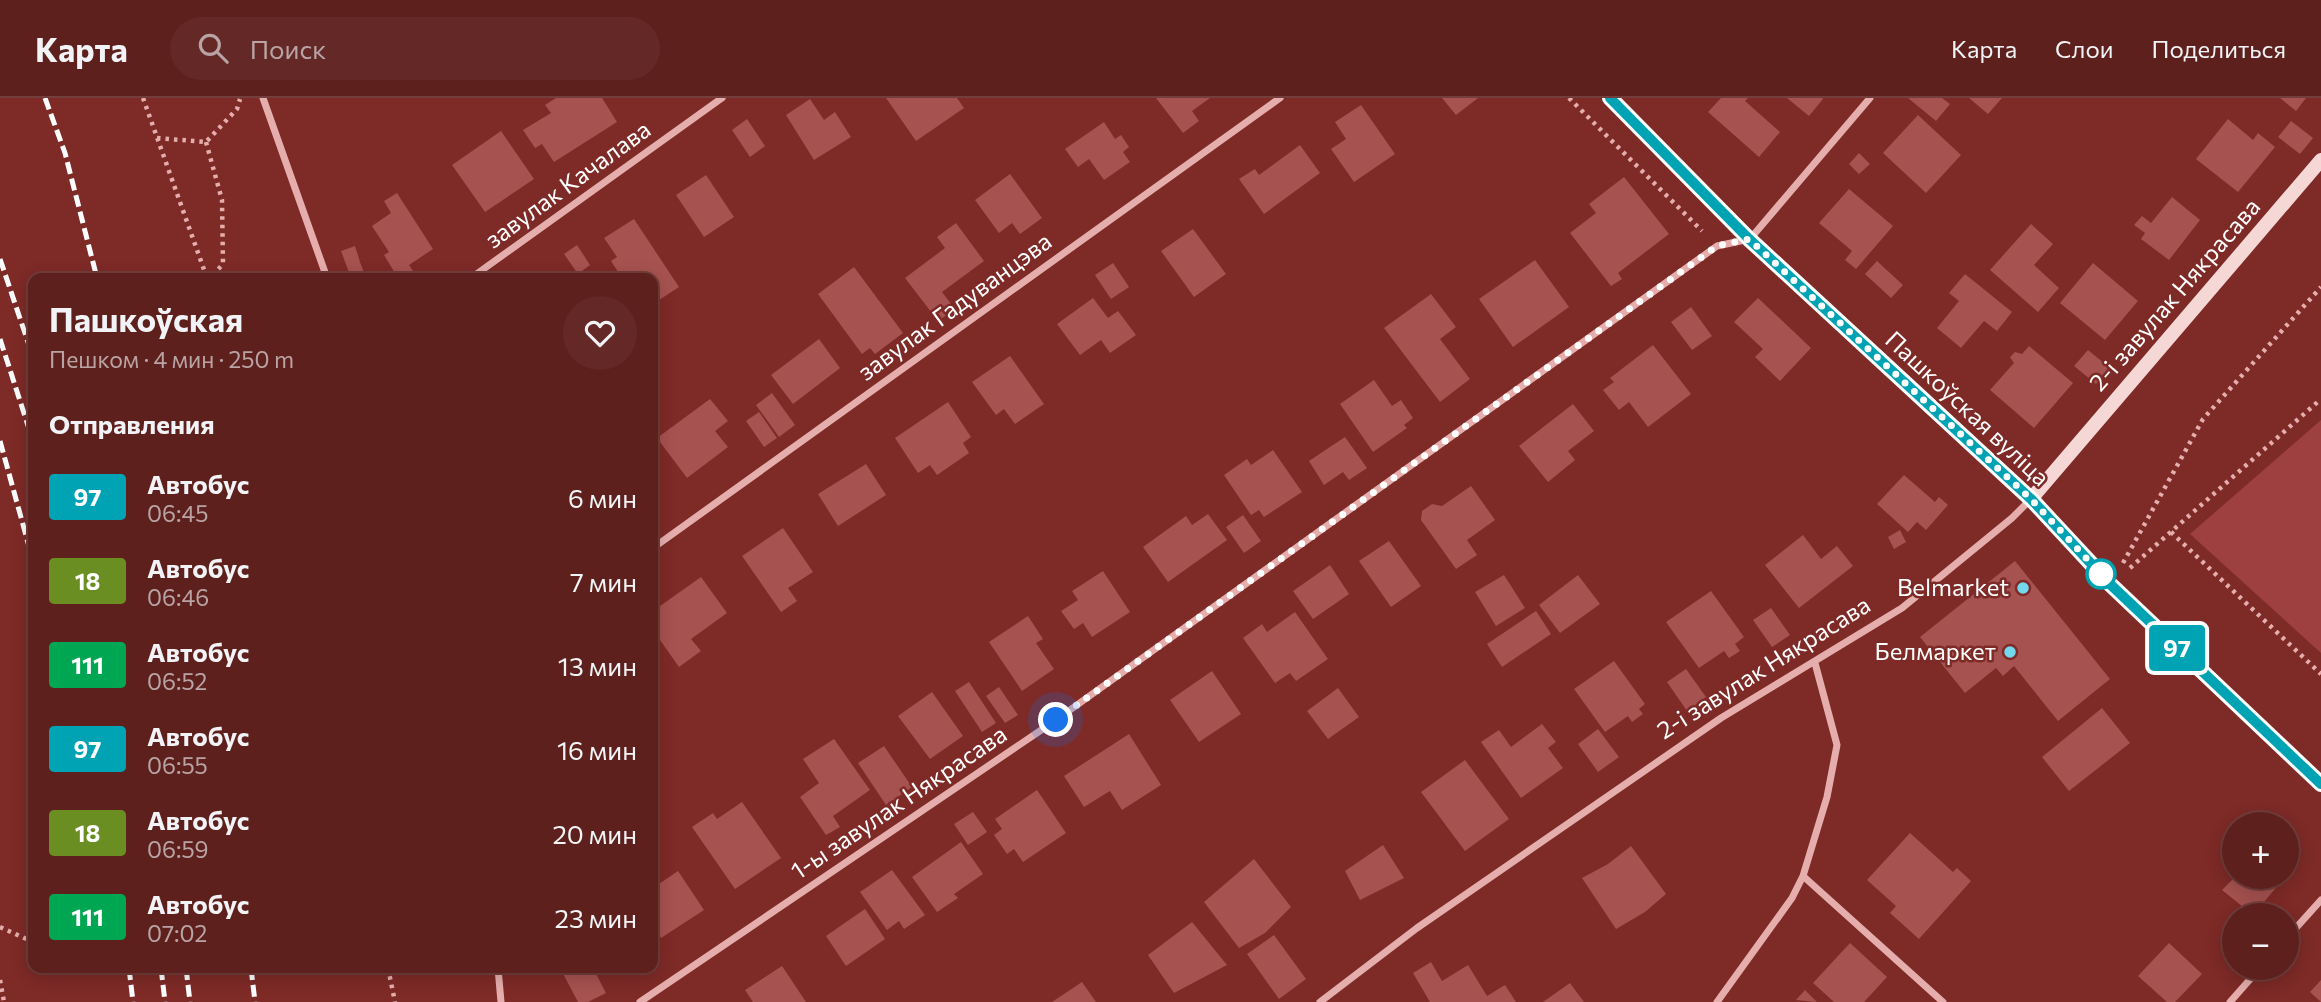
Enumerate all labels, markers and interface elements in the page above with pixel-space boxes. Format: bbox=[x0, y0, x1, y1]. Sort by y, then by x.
search box bbox=[170, 17, 660, 80]
text: Карта bbox=[35, 28, 128, 69]
icon: search bbox=[194, 29, 232, 67]
text: Поиск bbox=[250, 33, 326, 64]
text: Карта bbox=[1951, 34, 2017, 63]
text: Слои bbox=[2055, 34, 2113, 63]
text: Поделиться bbox=[2151, 34, 2286, 63]
street label: завулак Качалава bbox=[479, 114, 655, 254]
street label: 2-і завулак Някрасава bbox=[2082, 192, 2265, 396]
street label: завулак Гадуванцэва bbox=[852, 226, 1057, 386]
button: heart bbox=[563, 296, 637, 370]
text: Пашкоўская bbox=[49, 298, 243, 339]
street label: Пашкоўская вуліца bbox=[1880, 324, 2056, 491]
text: Пешком · 4 мин · 250 m bbox=[49, 345, 294, 373]
text: Отправления bbox=[49, 408, 215, 439]
text: Автобус bbox=[147, 468, 249, 499]
text: 97 bbox=[74, 482, 101, 511]
text: 6 мин bbox=[568, 482, 637, 513]
text: 06:45 bbox=[147, 499, 208, 527]
text: Автобус bbox=[147, 552, 249, 583]
unlabelled marker bbox=[2086, 559, 2116, 589]
text: 18 bbox=[75, 566, 100, 595]
text: 7 мин bbox=[570, 566, 637, 597]
place label: Belmarket bbox=[1897, 572, 2009, 601]
marker: Belmarket bbox=[2015, 580, 2031, 596]
text: 06:46 bbox=[147, 583, 209, 611]
street label: 2-і завулак Някрасава bbox=[1651, 589, 1875, 744]
line badge: 97 bbox=[2146, 625, 2208, 671]
text: 97 bbox=[2163, 633, 2191, 662]
text: Автобус bbox=[147, 636, 249, 667]
place label: Белмаркет bbox=[1875, 636, 1996, 665]
marker: Белмаркет bbox=[2002, 644, 2018, 660]
text: 111 bbox=[71, 650, 104, 679]
text: 13 мин bbox=[558, 650, 637, 681]
text: 06:52 bbox=[147, 667, 207, 695]
your location bbox=[1038, 702, 1073, 737]
street label: 1-ы завулак Някрасава bbox=[785, 719, 1012, 885]
text: Автобус bbox=[147, 720, 249, 751]
text: 97 bbox=[74, 734, 101, 763]
text: 16 мин bbox=[557, 734, 637, 765]
text: 06:55 bbox=[147, 751, 208, 779]
text: Автобус bbox=[147, 804, 249, 835]
map controls bbox=[2222, 812, 2299, 980]
button: + bbox=[2222, 812, 2299, 889]
text: 18 bbox=[75, 818, 100, 847]
text: 20 мин bbox=[552, 818, 637, 849]
text: 06:59 bbox=[147, 835, 209, 863]
text: Автобус bbox=[147, 888, 249, 919]
text: 111 bbox=[71, 902, 104, 931]
text: 23 мин bbox=[555, 902, 637, 933]
button: − bbox=[2222, 903, 2299, 980]
text: 07:02 bbox=[147, 919, 207, 947]

